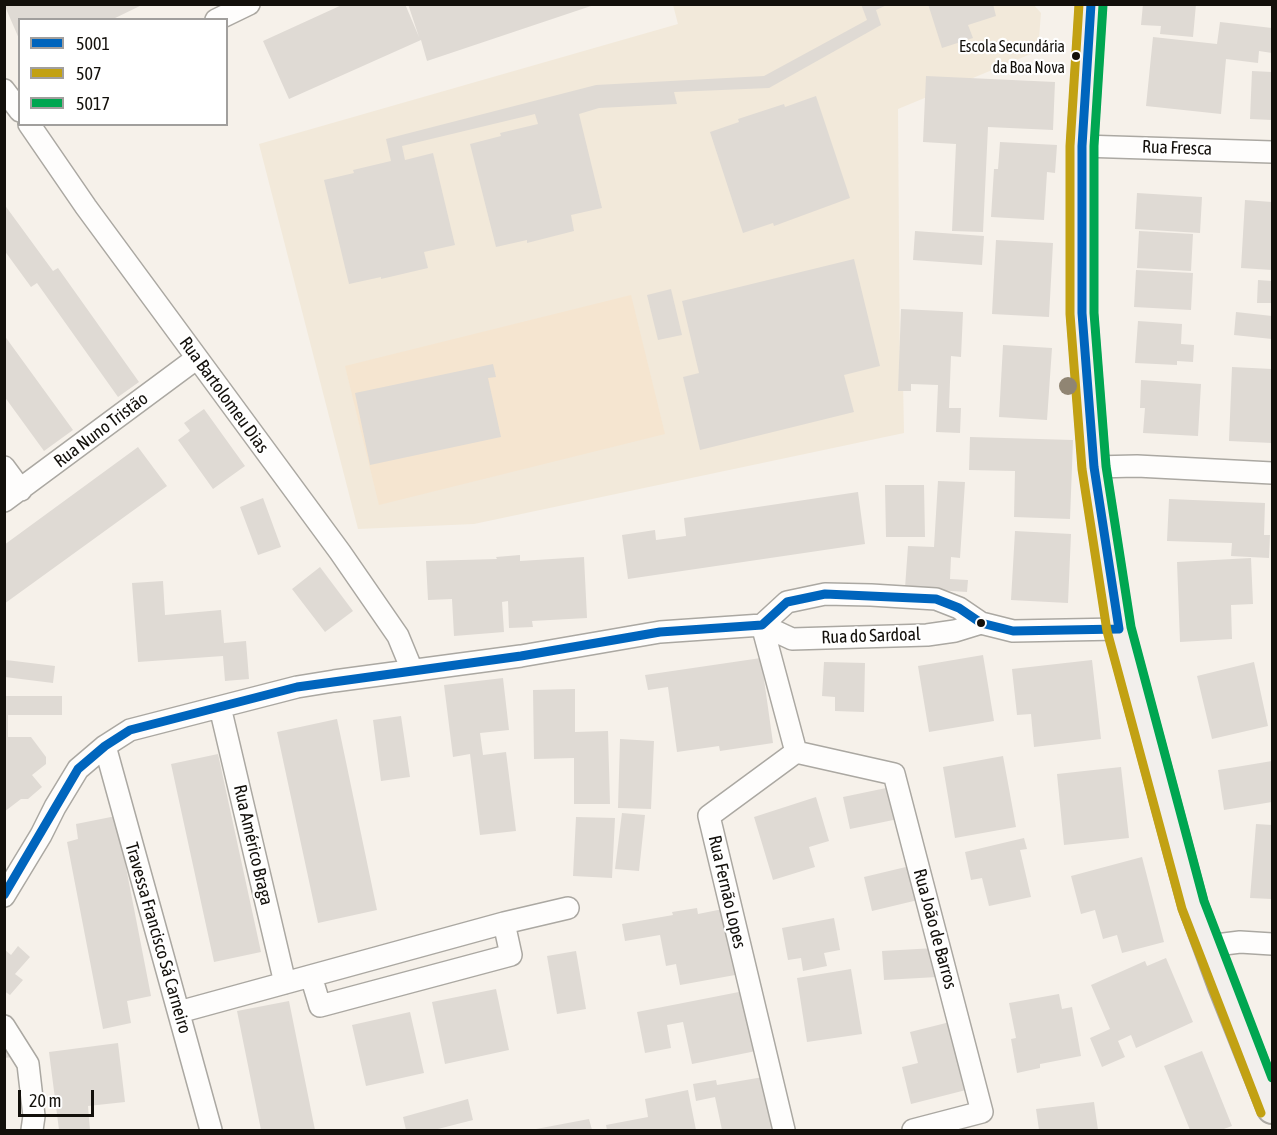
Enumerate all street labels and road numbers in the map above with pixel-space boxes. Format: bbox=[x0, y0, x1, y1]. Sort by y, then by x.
street label: Rua Fresca bbox=[1141, 136, 1213, 160]
street label: Rua Bartolomeu Dias bbox=[175, 333, 273, 457]
street label: Rua Nuno Tristão bbox=[50, 388, 152, 472]
street label: Rua do Sardoal bbox=[821, 623, 921, 649]
street label: Rua Américo Braga bbox=[229, 783, 277, 907]
street label: Rua Fernão Lopes bbox=[703, 833, 751, 951]
street label: Travessa Francisco Sá Carneiro bbox=[120, 840, 196, 1036]
street label: Rua João de Barros bbox=[909, 867, 961, 991]

